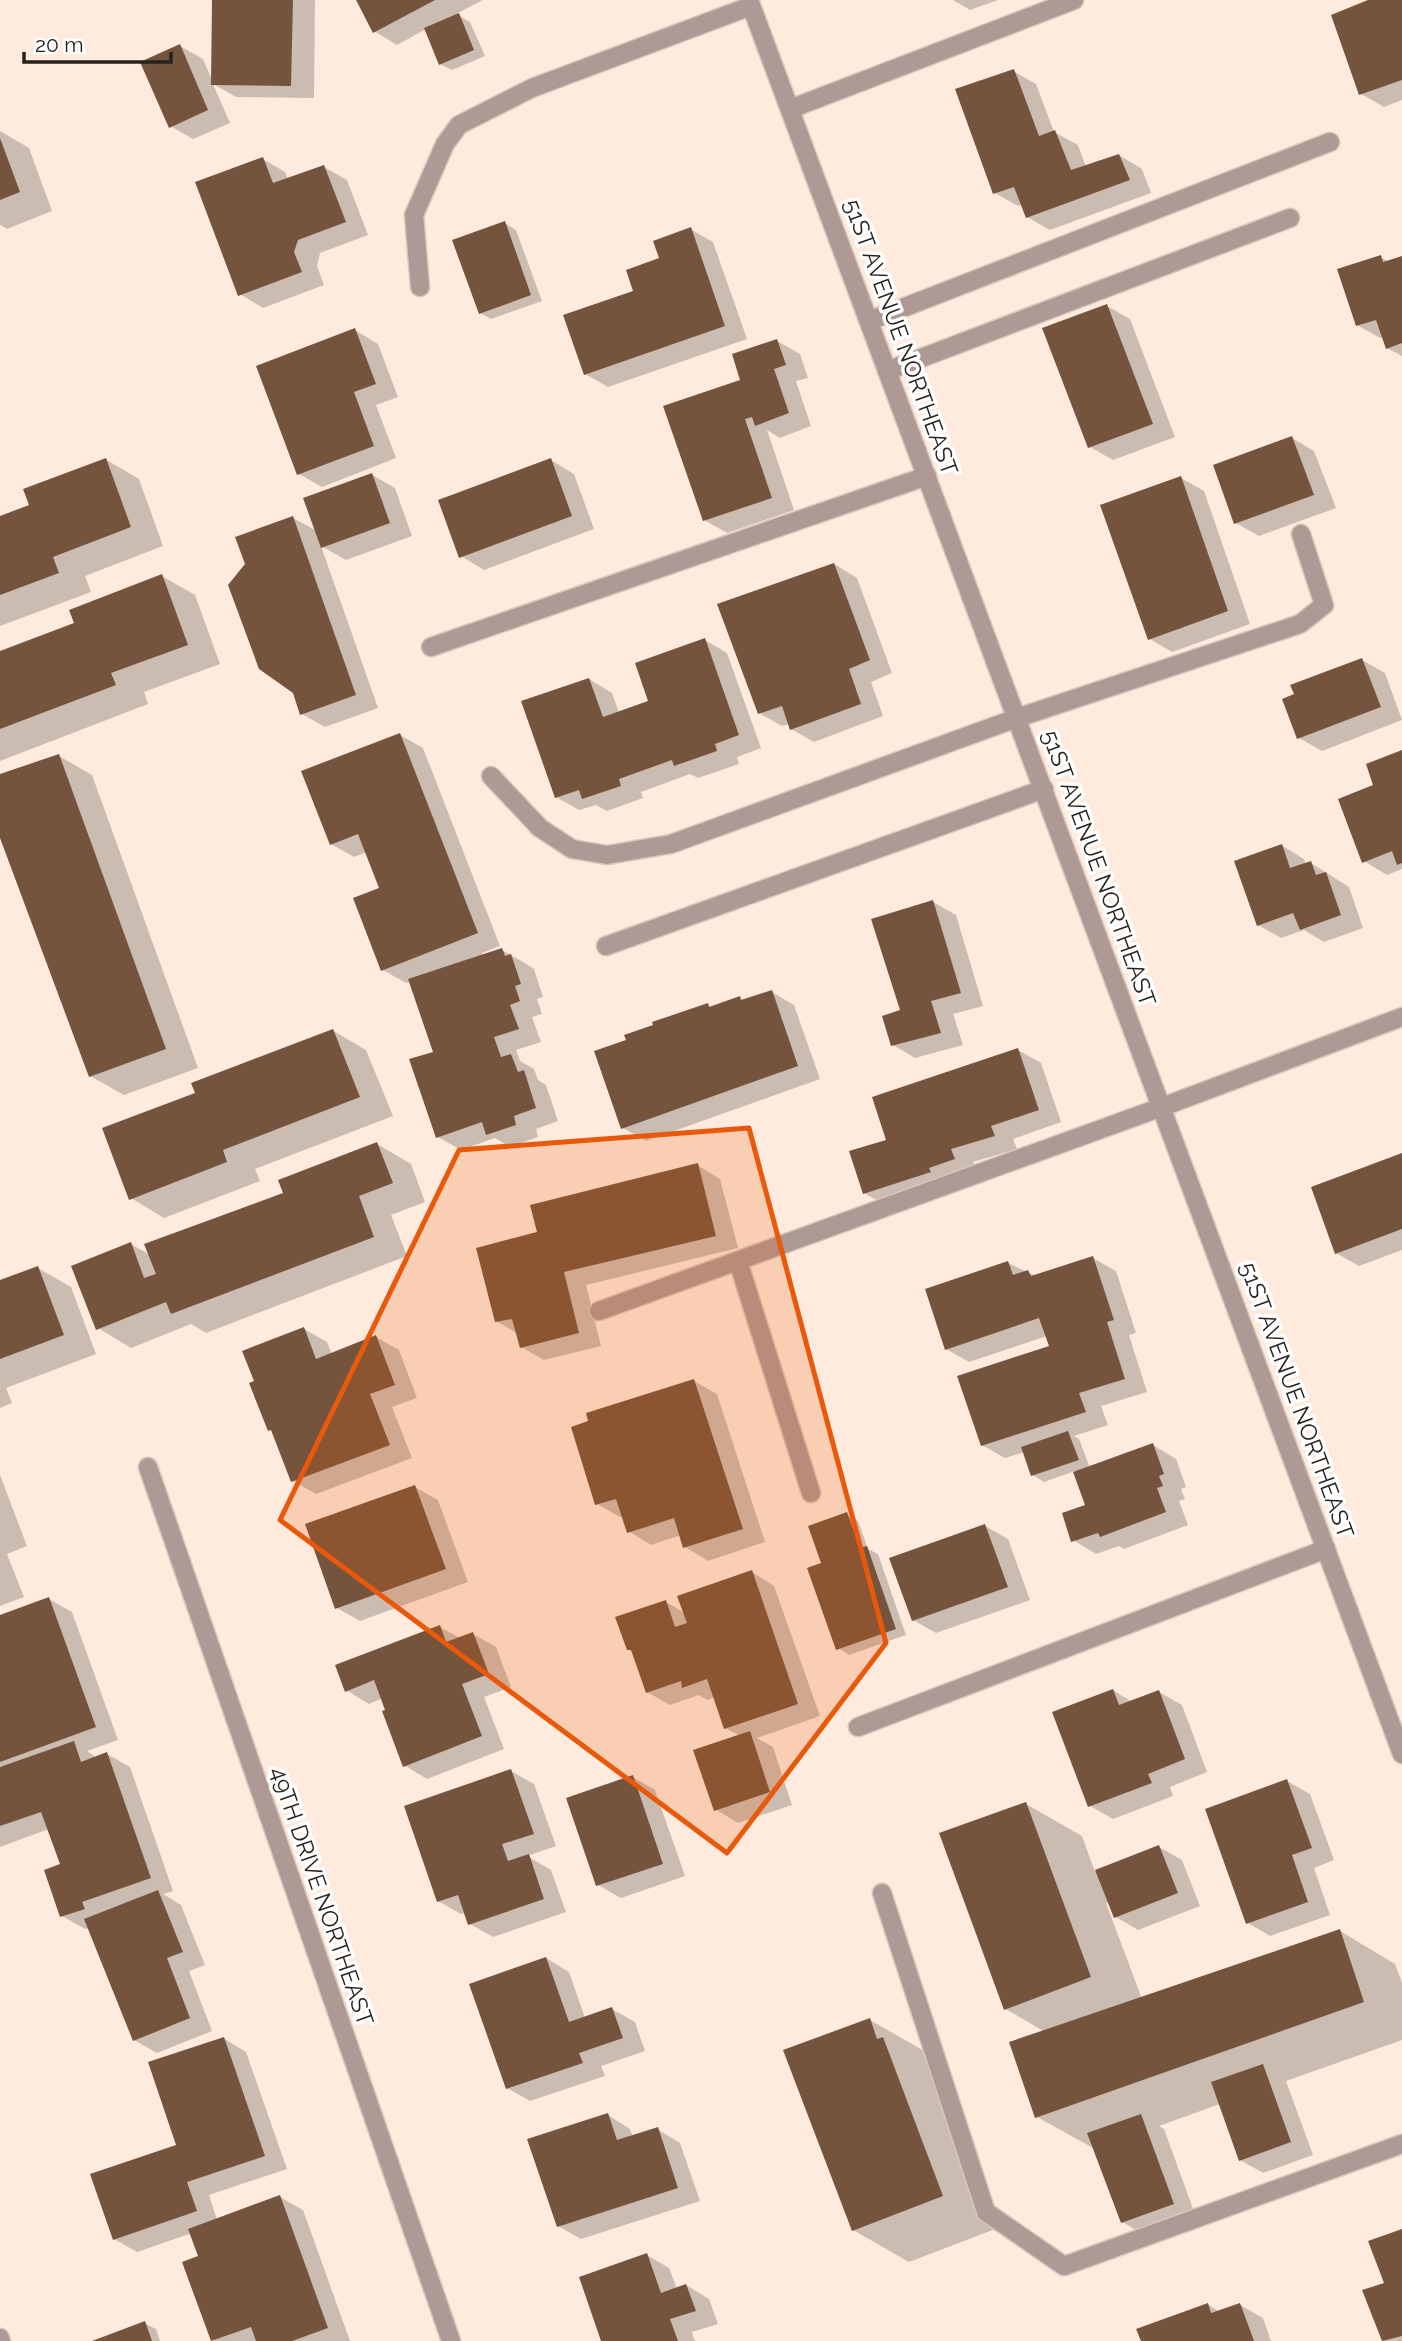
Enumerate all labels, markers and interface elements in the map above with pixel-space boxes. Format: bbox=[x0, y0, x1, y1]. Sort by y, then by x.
scale bar bbox=[24, 21, 172, 65]
text: 20 m bbox=[35, 32, 83, 57]
street label: 51ST AVENUE NORTHEAST bbox=[839, 195, 964, 479]
street label: 51ST AVENUE NORTHEAST bbox=[1037, 726, 1162, 1010]
street label: 51ST AVENUE NORTHEAST bbox=[1235, 1258, 1360, 1542]
street label: 49TH DRIVE NORTHEAST bbox=[265, 1763, 380, 2029]

